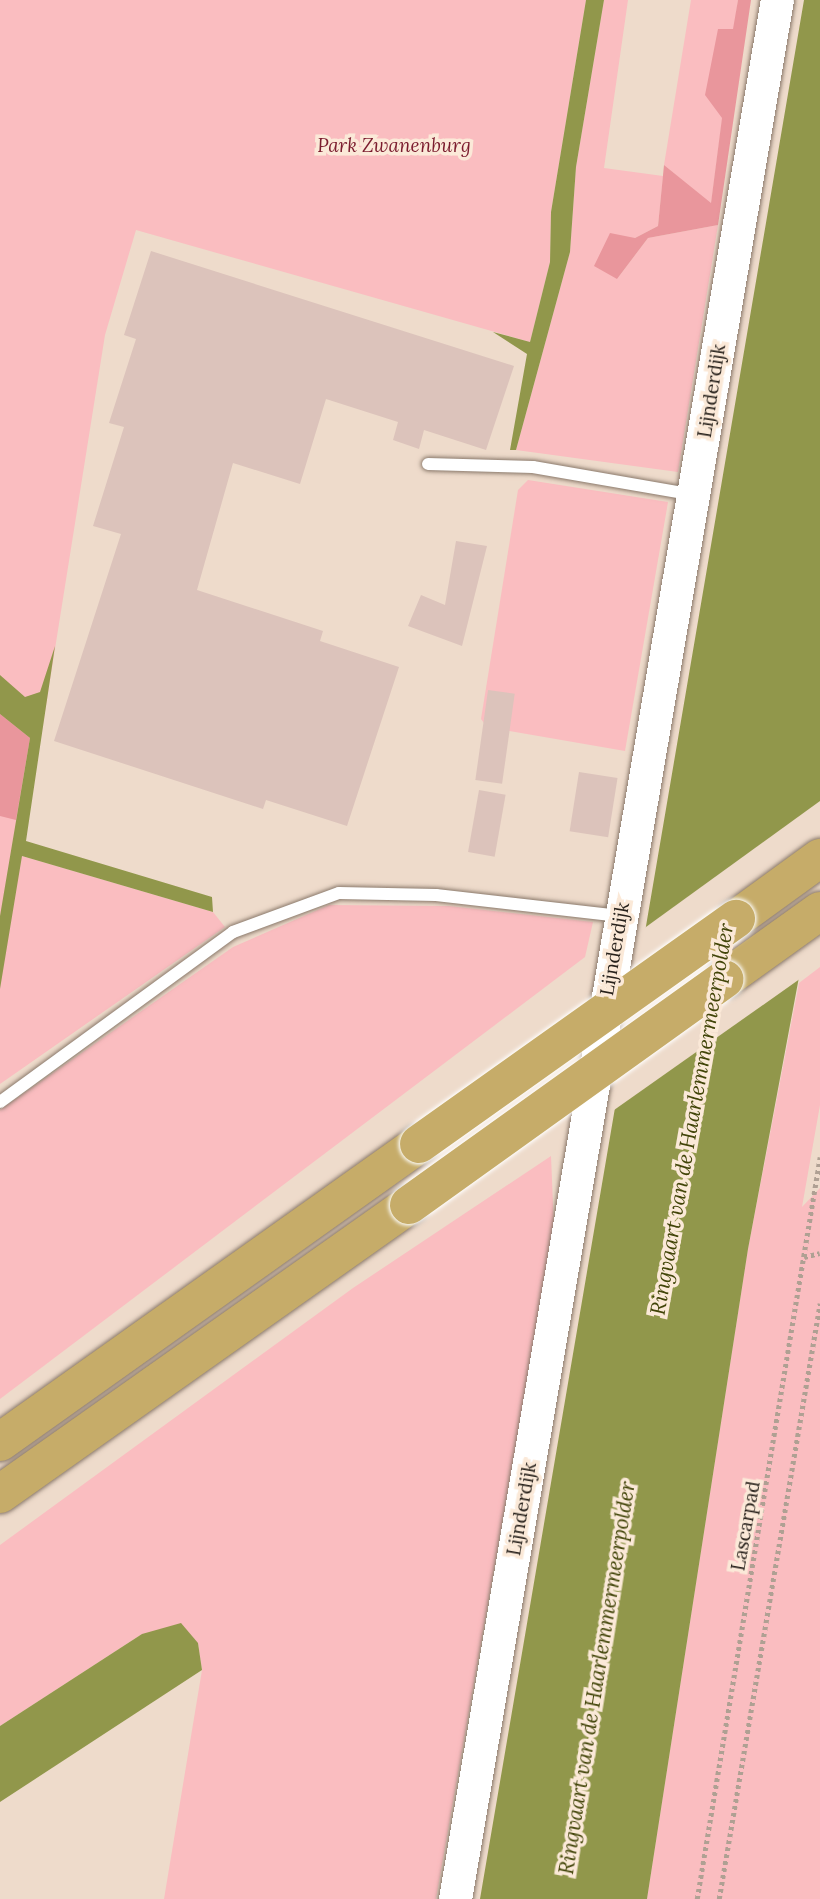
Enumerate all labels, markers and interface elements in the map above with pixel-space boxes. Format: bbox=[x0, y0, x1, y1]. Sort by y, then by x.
park label: Park Zwanenburg bbox=[317, 135, 471, 157]
street label: Lijnderdijk bbox=[693, 343, 731, 439]
street label: Lijnderdijk bbox=[596, 901, 634, 997]
water label: Ringvaart van de Haarlemmermeerpolder bbox=[645, 921, 739, 1317]
street label: Lijnderdijk bbox=[503, 1461, 541, 1557]
street label: Lascarpad bbox=[727, 1479, 765, 1573]
water label: Ringvaart van de Haarlemmermeerpolder bbox=[553, 1480, 641, 1876]

